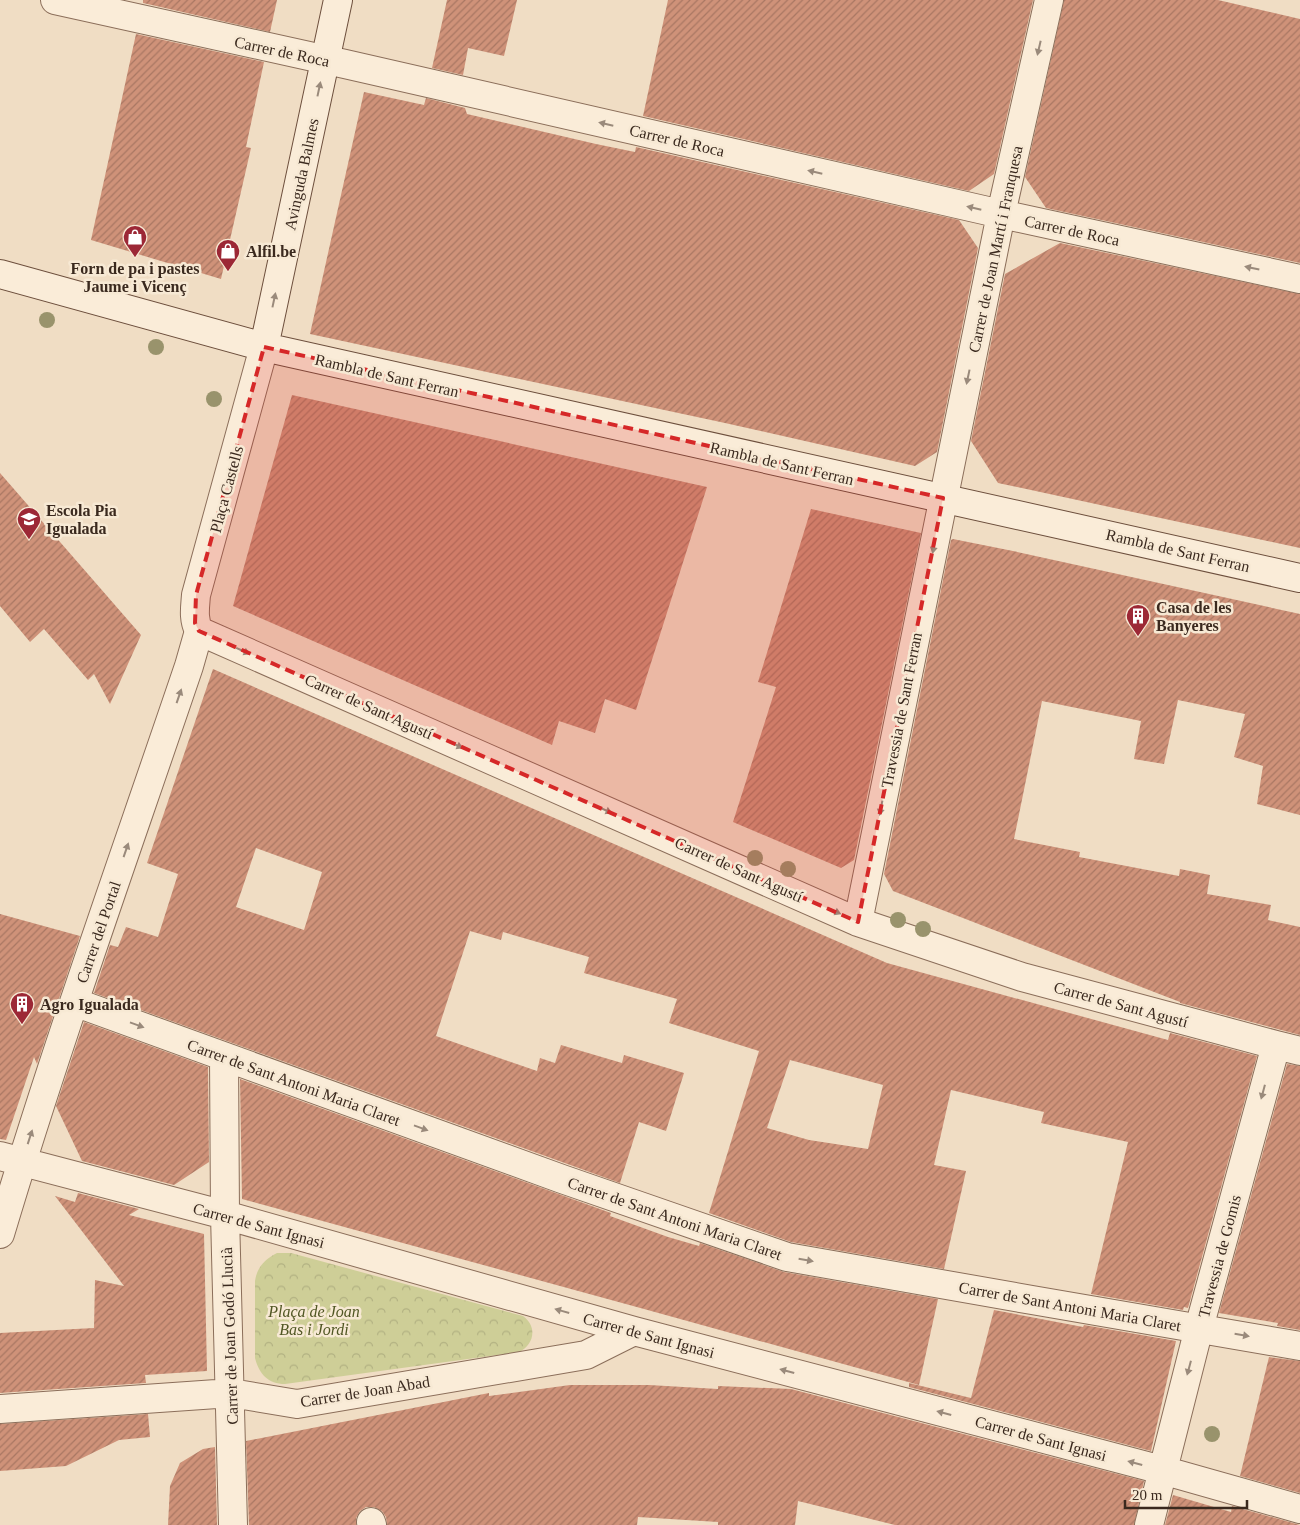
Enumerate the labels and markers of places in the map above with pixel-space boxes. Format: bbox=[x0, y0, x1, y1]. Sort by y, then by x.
shop icon: Forn de pa i pastes Jaume i Vicenç bbox=[122, 224, 148, 258]
shop icon: Alfil.be bbox=[215, 238, 241, 272]
place label: Alfil.be bbox=[246, 243, 296, 260]
place label: Forn de pa i pastes Jaume i Vicenç bbox=[71, 260, 199, 296]
place label: Escola Pia Igualada bbox=[46, 502, 117, 538]
school or university icon: Escola Pia Igualada bbox=[16, 506, 42, 540]
place label: Casa de les Banyeres bbox=[1156, 599, 1232, 635]
building icon: Casa de les Banyeres bbox=[1125, 603, 1151, 637]
building icon: Agro Igualada bbox=[9, 991, 35, 1025]
place label: Agro Igualada bbox=[40, 996, 139, 1014]

